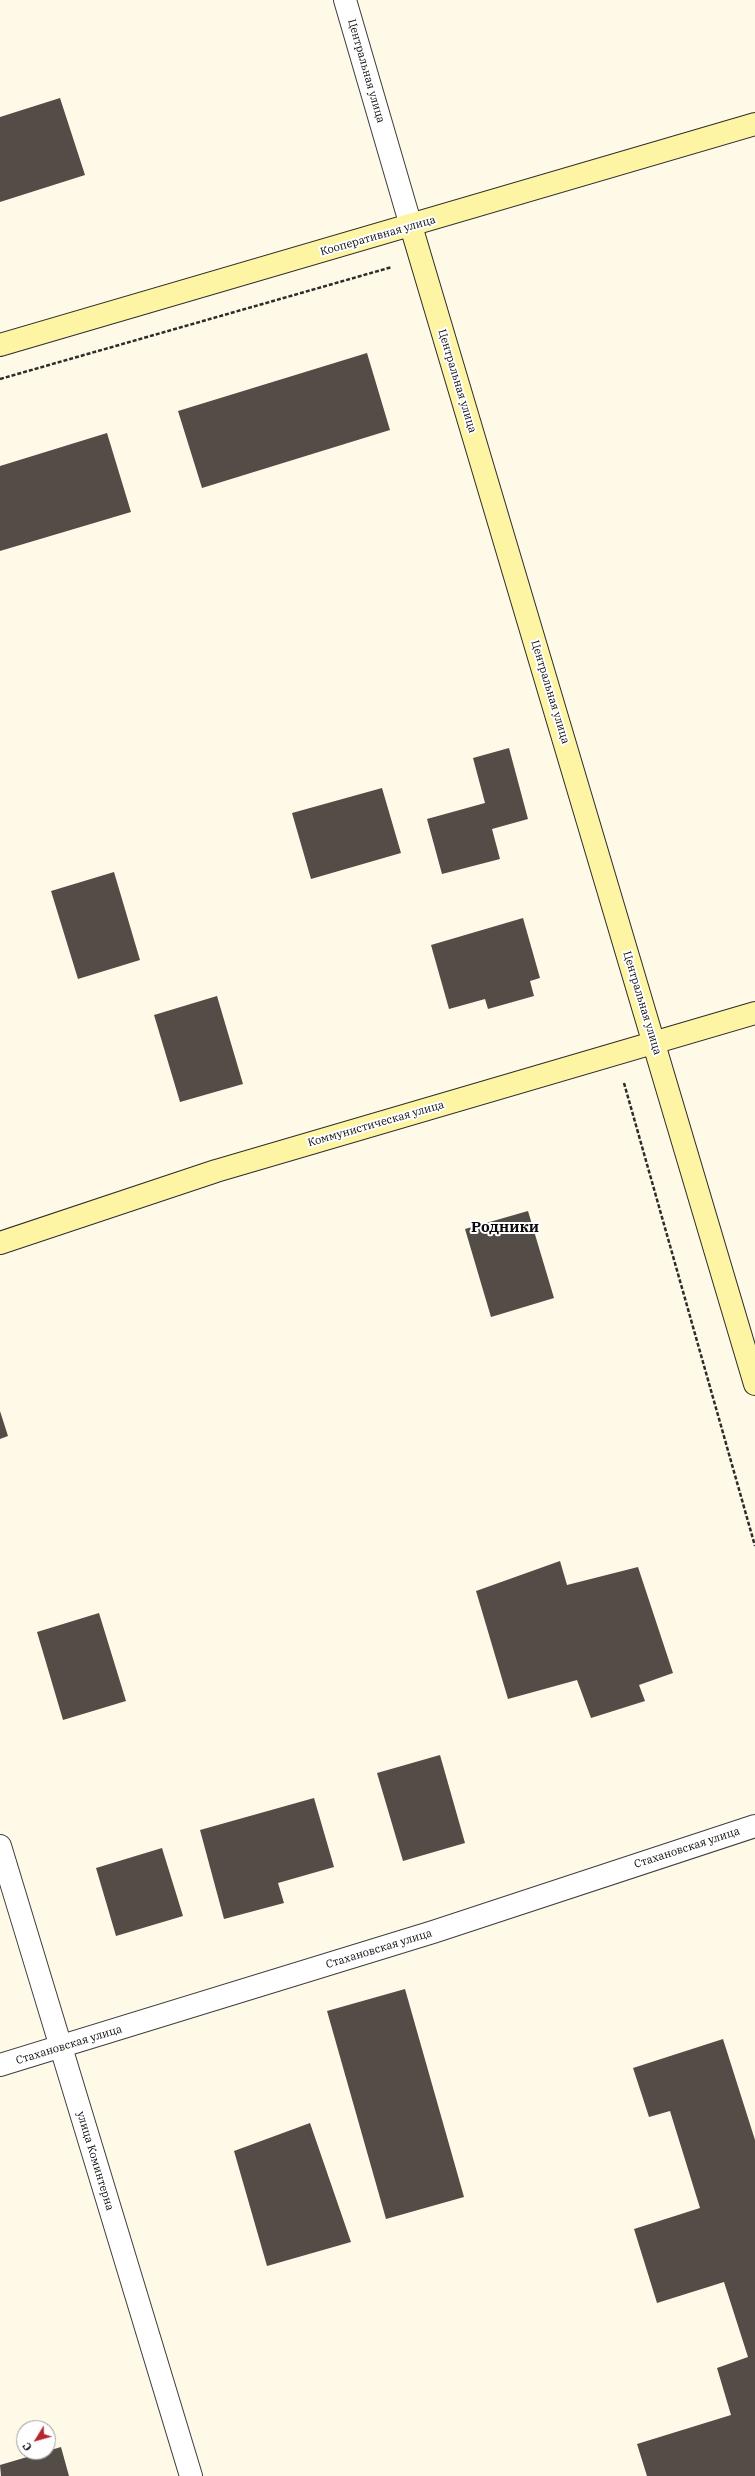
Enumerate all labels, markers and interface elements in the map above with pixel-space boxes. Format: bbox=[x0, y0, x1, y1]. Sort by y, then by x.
street label: Центральная улица bbox=[345, 17, 387, 125]
street label: Кооперативная улица bbox=[319, 213, 437, 259]
street label: Центральная улица bbox=[435, 328, 479, 434]
street label: Центральная улица bbox=[528, 639, 572, 745]
street label: Центральная улица bbox=[620, 950, 664, 1056]
street label: Коммунистическая улица bbox=[306, 1098, 446, 1150]
district label: Родники bbox=[471, 1219, 539, 1237]
street label: Стахановская улица bbox=[633, 1825, 741, 1871]
street label: Стахановская улица bbox=[324, 1927, 434, 1971]
street label: Стахановская улица bbox=[14, 2023, 124, 2067]
street label: улица Коминтерна bbox=[74, 2110, 116, 2212]
north arrow bbox=[16, 2420, 56, 2460]
text: С bbox=[19, 2439, 35, 2454]

